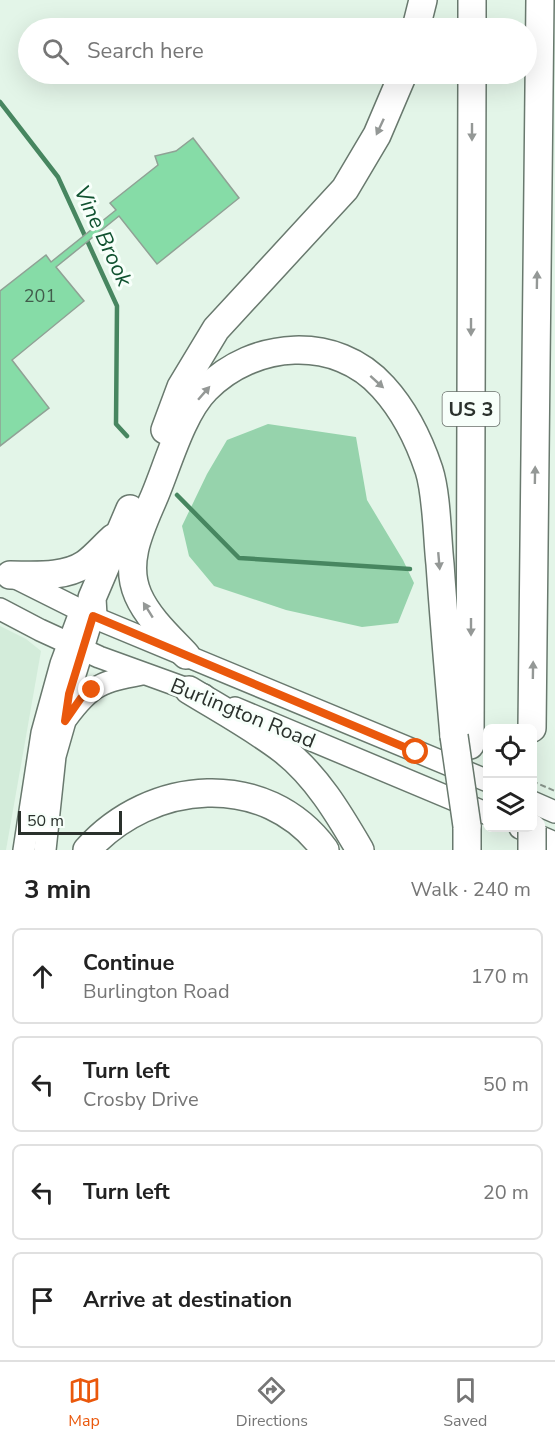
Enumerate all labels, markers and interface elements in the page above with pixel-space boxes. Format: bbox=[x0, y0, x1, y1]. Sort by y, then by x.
search box bbox=[18, 18, 537, 84]
icon: search bbox=[39, 35, 72, 68]
text: Search here bbox=[87, 36, 204, 66]
one-way arrow bbox=[376, 119, 385, 136]
one-way arrow bbox=[467, 122, 477, 141]
water label: Vine Brook bbox=[67, 181, 140, 292]
one-way arrow bbox=[532, 271, 542, 290]
house number: 201 bbox=[24, 284, 56, 308]
one-way arrow bbox=[466, 317, 476, 336]
one-way arrow bbox=[369, 375, 384, 388]
one-way arrow bbox=[197, 386, 210, 401]
road number: US 3 bbox=[442, 392, 500, 426]
one-way arrow bbox=[530, 466, 540, 485]
one-way arrow bbox=[434, 551, 444, 570]
one-way arrow bbox=[143, 602, 154, 618]
one-way arrow bbox=[466, 617, 476, 636]
one-way arrow bbox=[528, 661, 538, 680]
street label: Burlington Road bbox=[166, 671, 320, 755]
route end bbox=[78, 676, 104, 702]
map controls bbox=[483, 724, 537, 832]
button: locate bbox=[483, 724, 537, 778]
route start bbox=[402, 738, 428, 764]
button: layers bbox=[483, 778, 537, 832]
scale bar bbox=[18, 808, 122, 836]
text: 50 m bbox=[27, 810, 64, 832]
text: 3 min bbox=[24, 872, 91, 907]
text: Walk · 240 m bbox=[411, 876, 531, 903]
text: Continue bbox=[83, 948, 174, 978]
icon: ahead bbox=[26, 960, 59, 993]
text: 170 m bbox=[471, 963, 529, 990]
text: Burlington Road bbox=[83, 978, 230, 1005]
text: Turn left bbox=[83, 1056, 170, 1086]
icon: left bbox=[26, 1068, 59, 1101]
text: 50 m bbox=[483, 1071, 529, 1098]
text: Crosby Drive bbox=[83, 1086, 199, 1113]
icon: left bbox=[26, 1176, 59, 1209]
text: Turn left bbox=[83, 1177, 170, 1207]
text: 20 m bbox=[483, 1179, 529, 1206]
icon: arrive bbox=[26, 1284, 59, 1317]
text: Arrive at destination bbox=[83, 1285, 292, 1315]
tab: Map bbox=[68, 1374, 101, 1432]
tab: Directions bbox=[236, 1374, 308, 1432]
tab: Saved bbox=[443, 1374, 487, 1432]

